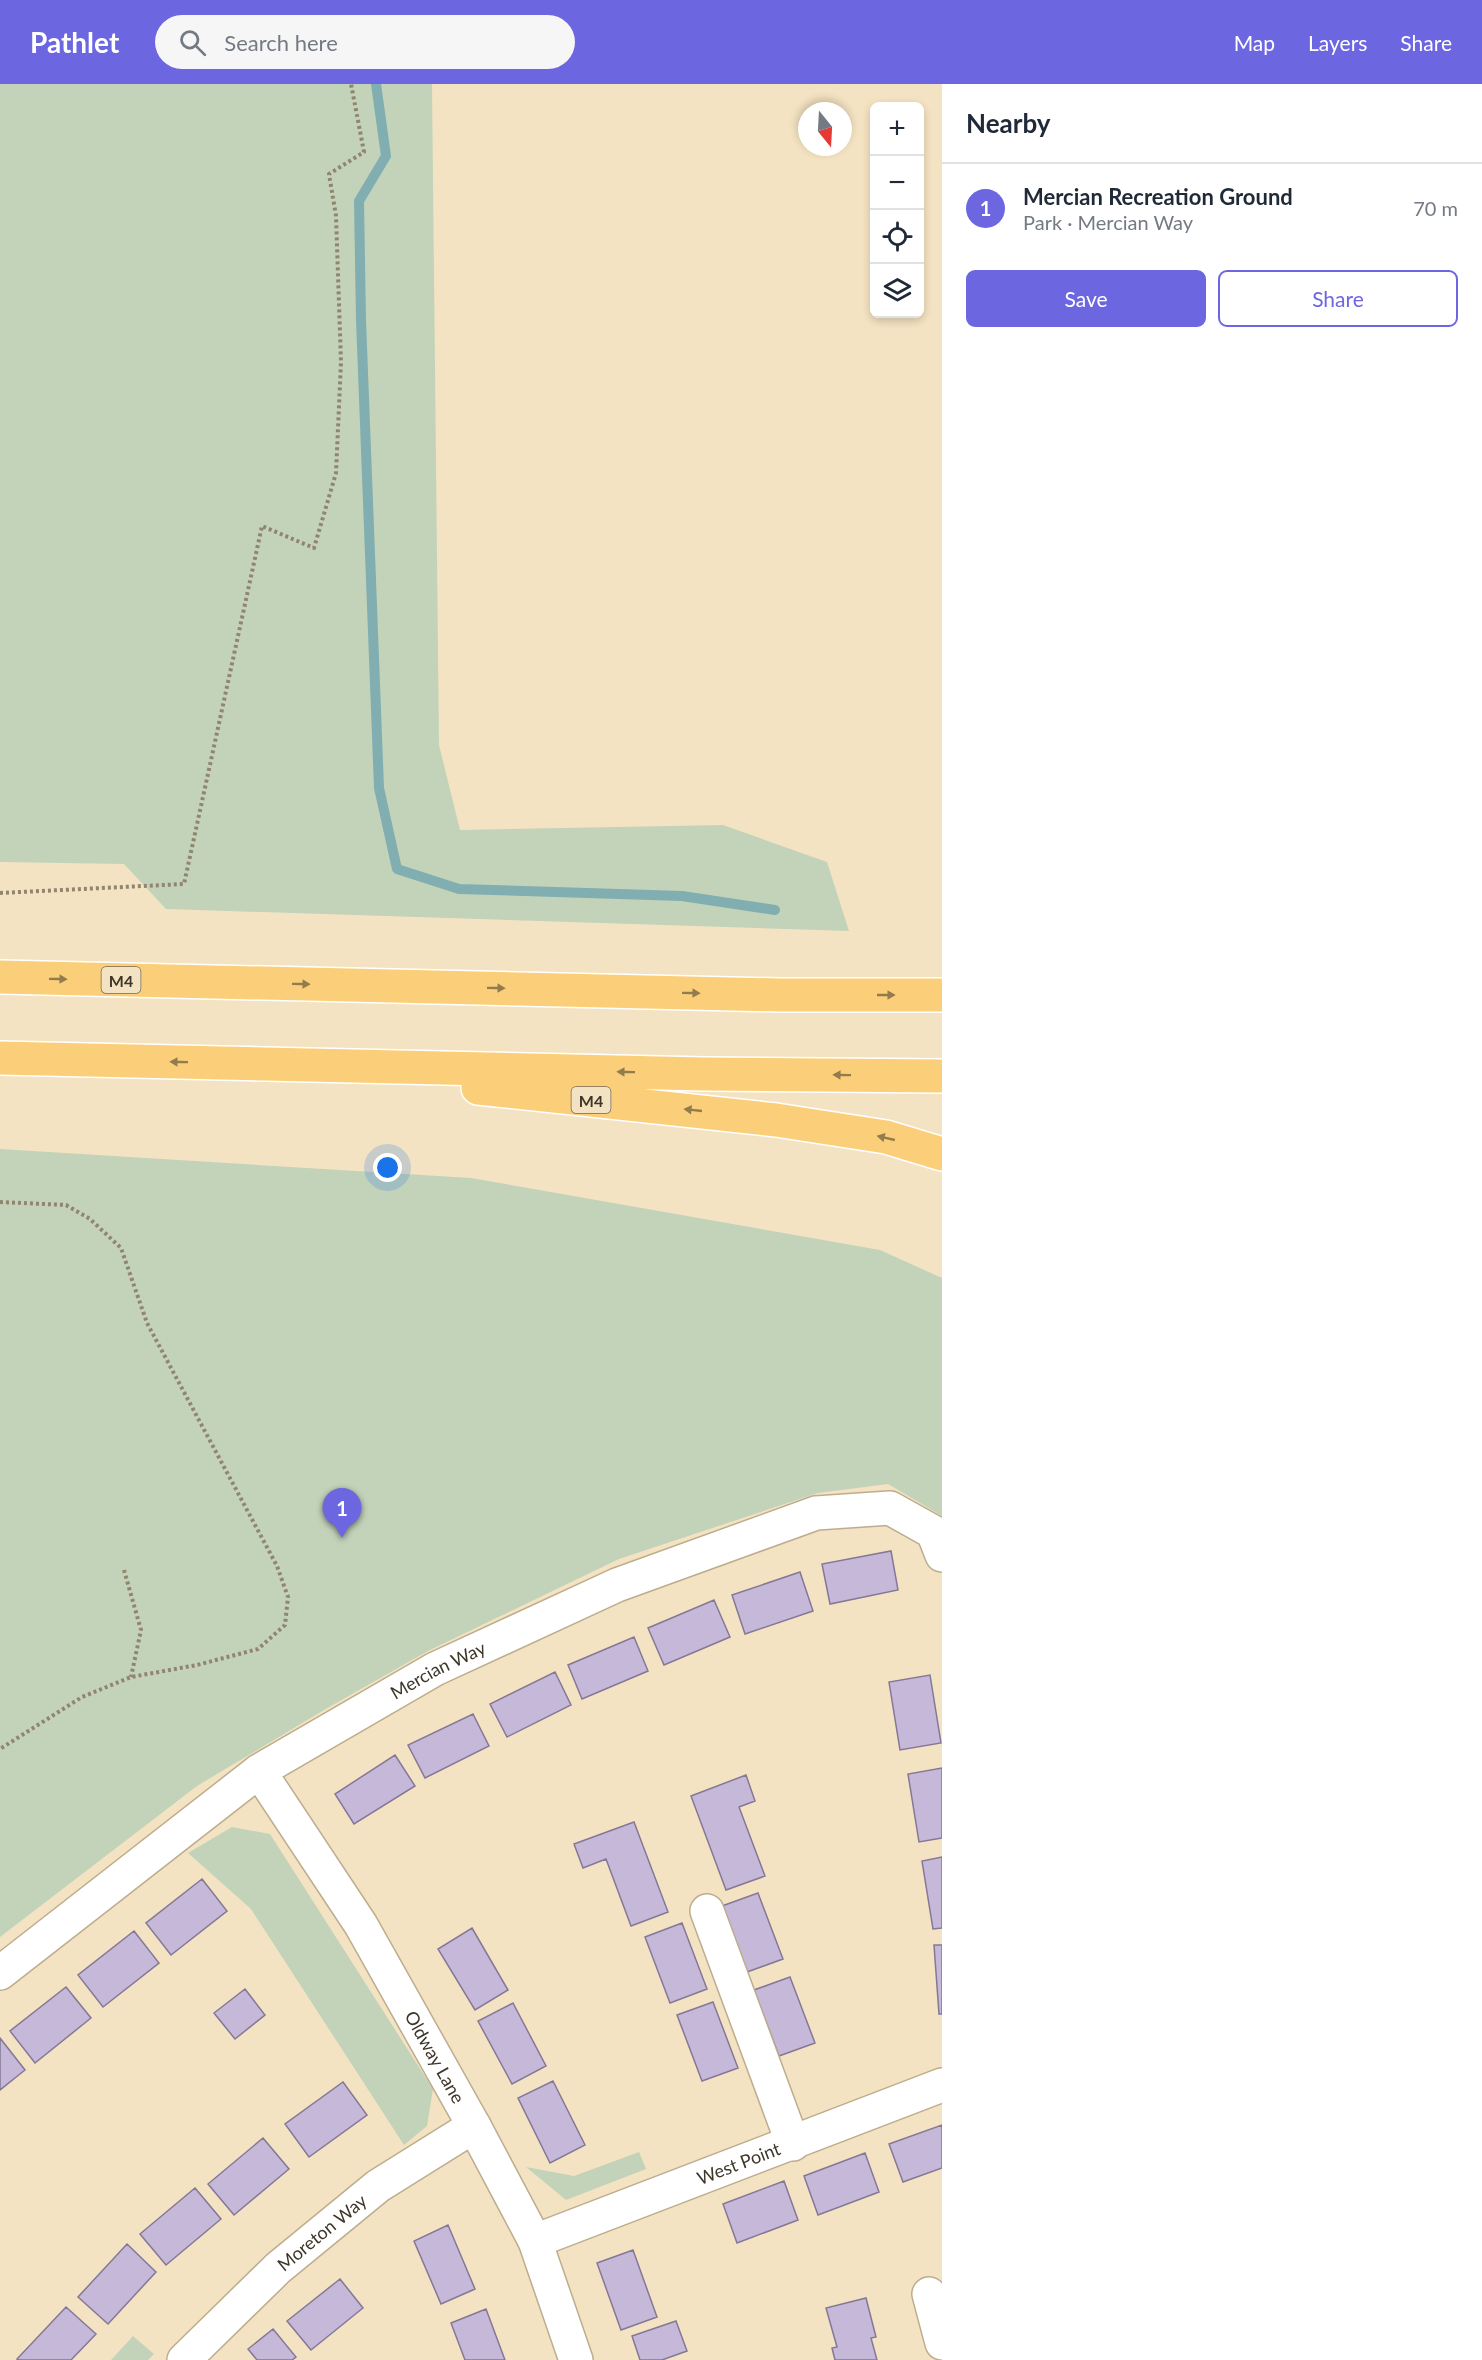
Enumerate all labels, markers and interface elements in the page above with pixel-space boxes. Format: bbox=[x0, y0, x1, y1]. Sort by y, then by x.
search box bbox=[155, 15, 575, 69]
text: Pathlet bbox=[30, 25, 119, 59]
icon: search bbox=[176, 26, 209, 59]
text: Search here bbox=[224, 29, 338, 56]
text: Map bbox=[1234, 30, 1275, 55]
text: Layers bbox=[1308, 30, 1367, 55]
text: Share bbox=[1400, 30, 1452, 55]
north arrow bbox=[798, 102, 852, 156]
map controls bbox=[870, 102, 924, 318]
button: + bbox=[870, 102, 924, 156]
text: Nearby bbox=[966, 107, 1051, 139]
button: − bbox=[870, 156, 924, 210]
text: Mercian Recreation Ground bbox=[1023, 183, 1293, 210]
text: 1 bbox=[980, 196, 991, 220]
text: 70 m bbox=[1413, 196, 1458, 220]
button: locate bbox=[870, 210, 924, 264]
text: Park · Mercian Way bbox=[1023, 210, 1193, 234]
button: layers bbox=[870, 264, 924, 318]
button: Save bbox=[966, 270, 1206, 327]
button: Share bbox=[1218, 270, 1458, 327]
road number: M4 bbox=[102, 967, 140, 993]
one-way arrow bbox=[49, 974, 68, 983]
one-way arrow bbox=[292, 979, 311, 989]
one-way arrow bbox=[487, 983, 506, 993]
one-way arrow bbox=[682, 988, 701, 997]
one-way arrow bbox=[876, 990, 895, 1000]
one-way arrow bbox=[169, 1057, 188, 1067]
one-way arrow bbox=[616, 1067, 635, 1077]
one-way arrow bbox=[832, 1070, 851, 1080]
road number: M4 bbox=[572, 1087, 610, 1113]
one-way arrow bbox=[684, 1105, 703, 1115]
one-way arrow bbox=[876, 1133, 895, 1142]
your location bbox=[373, 1153, 402, 1182]
pin: 1 bbox=[322, 1488, 362, 1538]
street label: Mercian Way bbox=[386, 1636, 489, 1704]
street label: Oldway Lane bbox=[400, 2007, 470, 2107]
street label: West Point bbox=[694, 2137, 784, 2189]
street label: Moreton Way bbox=[273, 2189, 371, 2275]

